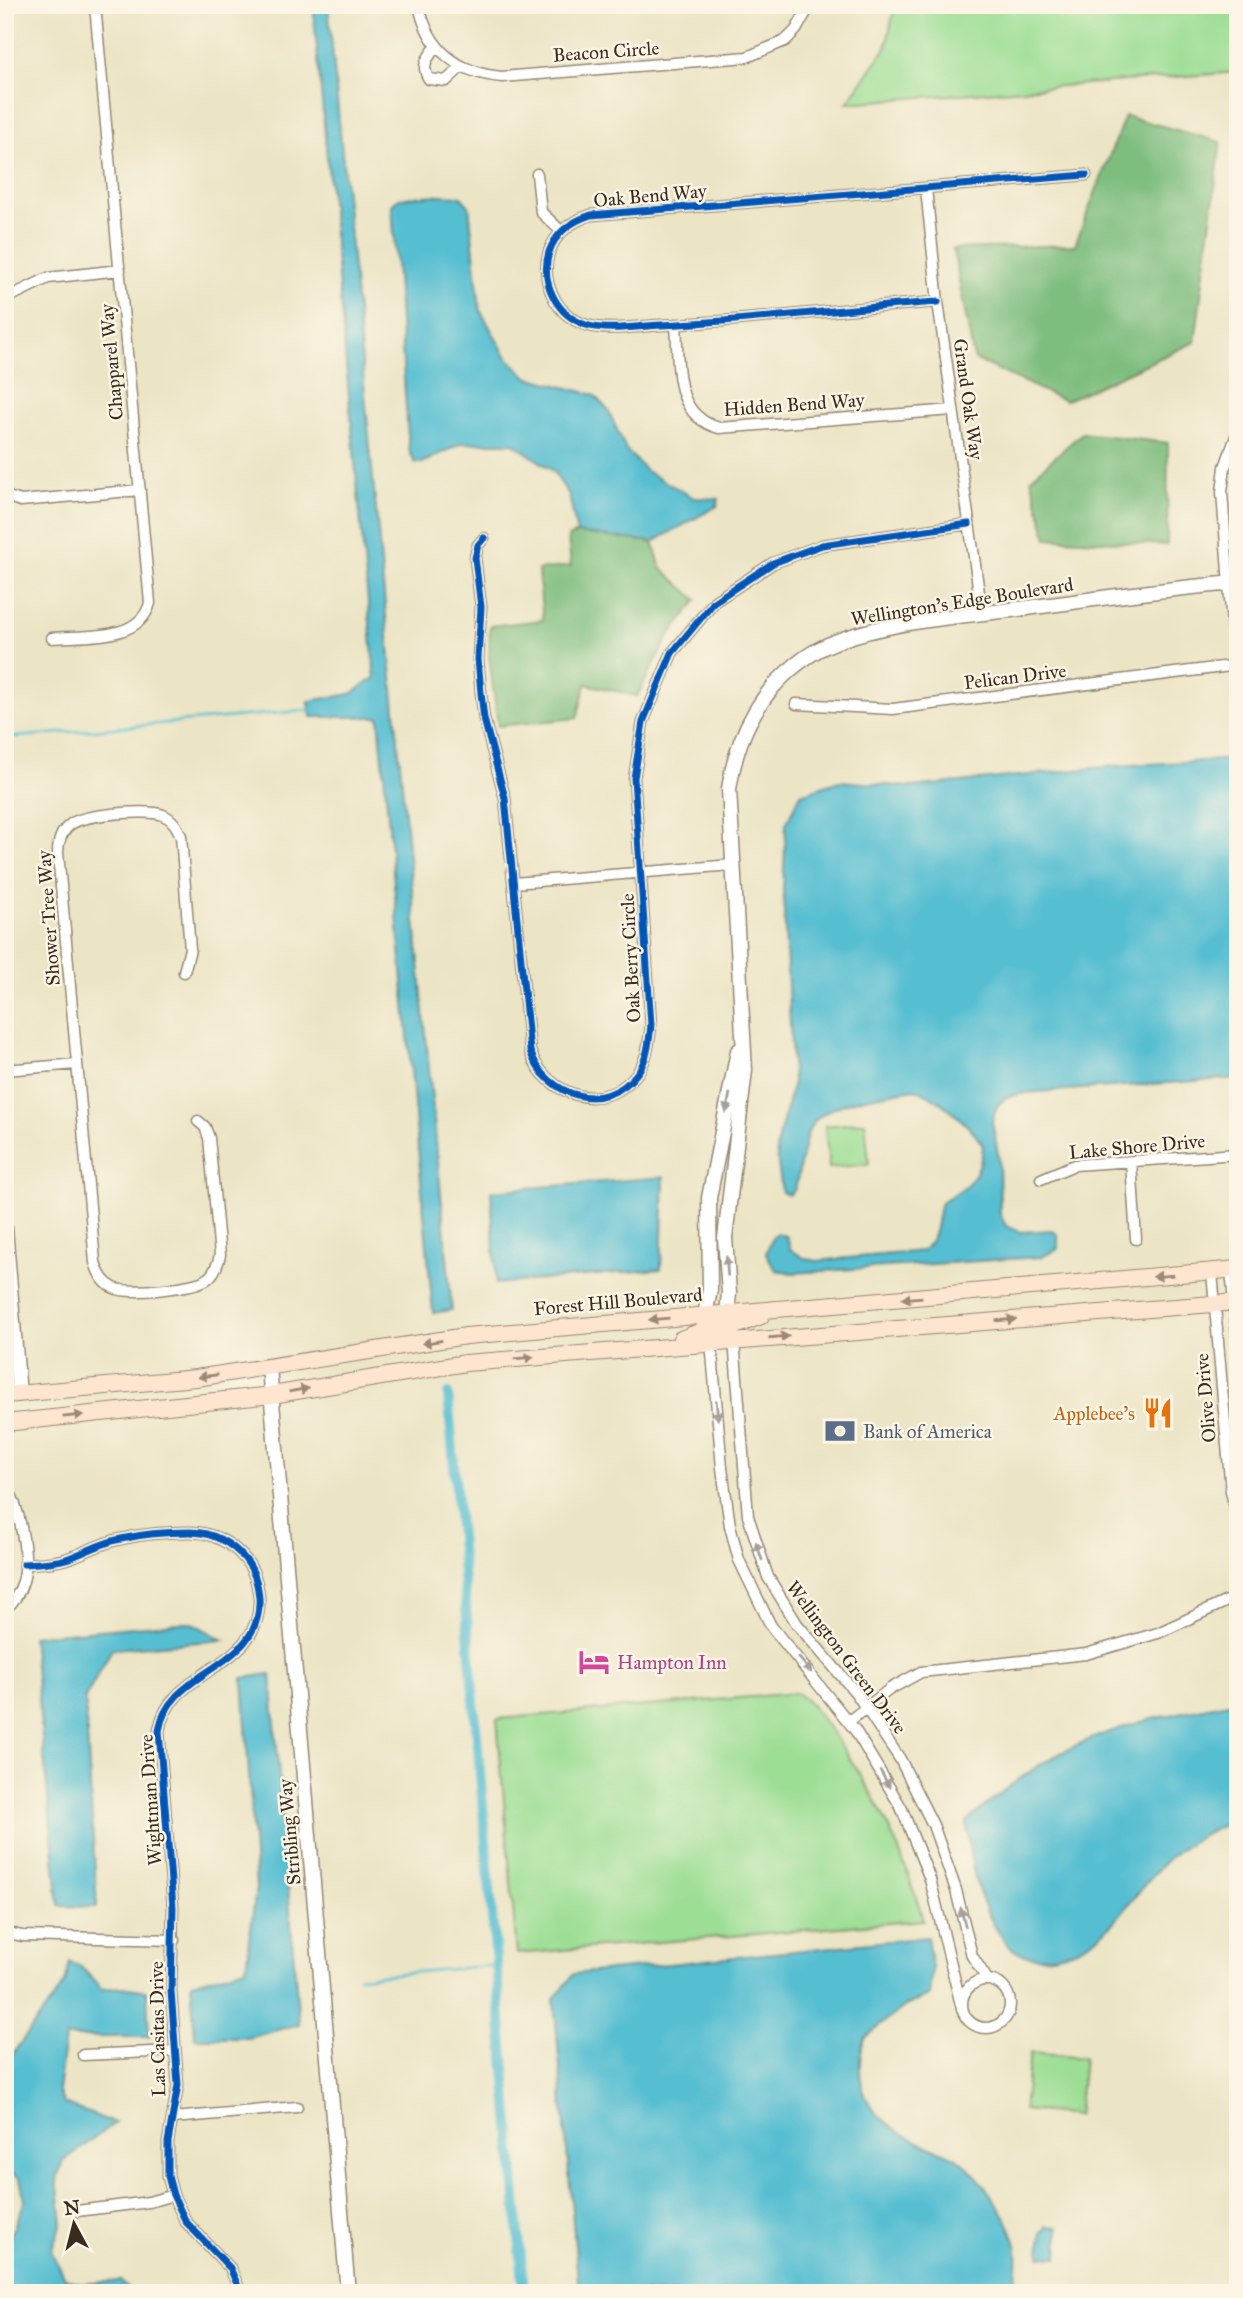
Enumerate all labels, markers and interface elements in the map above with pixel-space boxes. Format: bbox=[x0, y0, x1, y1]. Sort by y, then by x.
street label: Beacon Circle bbox=[552, 36, 660, 67]
street label: Oak Bend Way bbox=[592, 179, 709, 212]
street label: Chapparel Way bbox=[95, 302, 128, 421]
street label: Grand Oak Way bbox=[949, 337, 989, 462]
street label: Hidden Bend Way bbox=[723, 388, 866, 421]
street label: Wellington's Edge Boulevard bbox=[849, 572, 1076, 631]
street label: Pelican Drive bbox=[963, 659, 1068, 694]
street label: Shower Tree Way bbox=[32, 848, 65, 986]
street label: Oak Berry Circle bbox=[616, 893, 645, 1023]
one-way arrow bbox=[722, 1092, 733, 1114]
street label: Lake Shore Drive bbox=[1068, 1129, 1206, 1164]
one-way arrow bbox=[721, 1255, 732, 1277]
one-way arrow bbox=[1152, 1271, 1174, 1282]
street label: Forest Hill Boulevard bbox=[533, 1283, 704, 1320]
one-way arrow bbox=[901, 1293, 923, 1304]
one-way arrow bbox=[648, 1314, 670, 1325]
one-way arrow bbox=[995, 1314, 1017, 1325]
one-way arrow bbox=[768, 1331, 790, 1342]
one-way arrow bbox=[421, 1337, 443, 1348]
one-way arrow bbox=[513, 1352, 535, 1363]
street label: Olive Drive bbox=[1190, 1352, 1221, 1444]
one-way arrow bbox=[196, 1371, 218, 1382]
one-way arrow bbox=[288, 1384, 310, 1395]
restaurant icon: Applebee's bbox=[1141, 1396, 1175, 1430]
one-way arrow bbox=[712, 1399, 723, 1421]
place label: Applebee's bbox=[1053, 1402, 1135, 1425]
one-way arrow bbox=[62, 1410, 84, 1421]
bank icon: Bank of America bbox=[823, 1414, 857, 1448]
place label: Bank of America bbox=[863, 1420, 993, 1443]
one-way arrow bbox=[753, 1540, 763, 1561]
street label: Wellington Green Drive bbox=[781, 1576, 912, 1739]
hotel icon: Hampton Inn bbox=[577, 1645, 611, 1679]
place label: Hampton Inn bbox=[617, 1651, 726, 1674]
one-way arrow bbox=[797, 1656, 812, 1673]
street label: Wightman Drive bbox=[134, 1733, 168, 1866]
one-way arrow bbox=[880, 1769, 891, 1789]
street label: Stribling Way bbox=[273, 1777, 307, 1886]
one-way arrow bbox=[957, 1905, 968, 1927]
street label: Las Casitas Drive bbox=[145, 1961, 170, 2097]
north arrow bbox=[38, 2190, 108, 2260]
text: N bbox=[63, 2195, 81, 2220]

